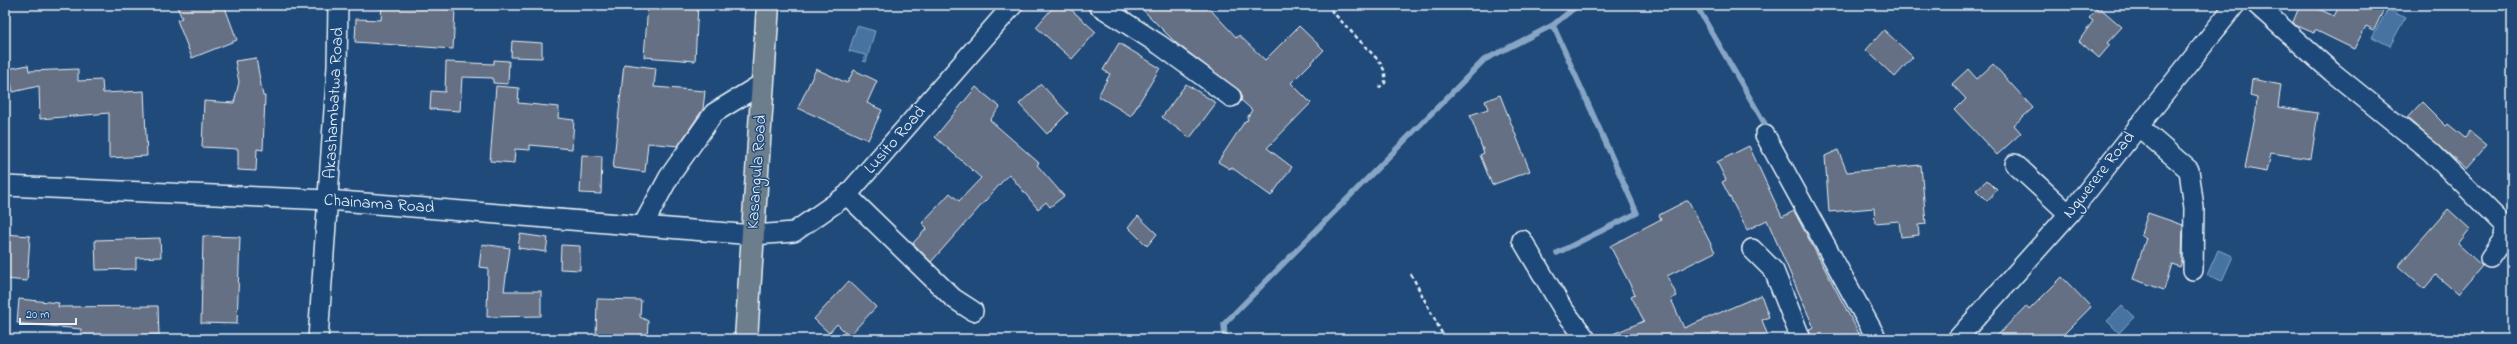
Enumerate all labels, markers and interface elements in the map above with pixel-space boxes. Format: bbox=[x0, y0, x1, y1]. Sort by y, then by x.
street label: Akashambatwa Road bbox=[318, 26, 350, 179]
street label: Lusito Road bbox=[858, 100, 932, 180]
street label: Kasangula Road bbox=[741, 114, 775, 230]
street label: Ngwerere Road bbox=[2057, 126, 2143, 225]
street label: Chainama Road bbox=[323, 188, 436, 220]
scale bar bbox=[20, 300, 76, 326]
text: 20 m bbox=[26, 306, 49, 324]

